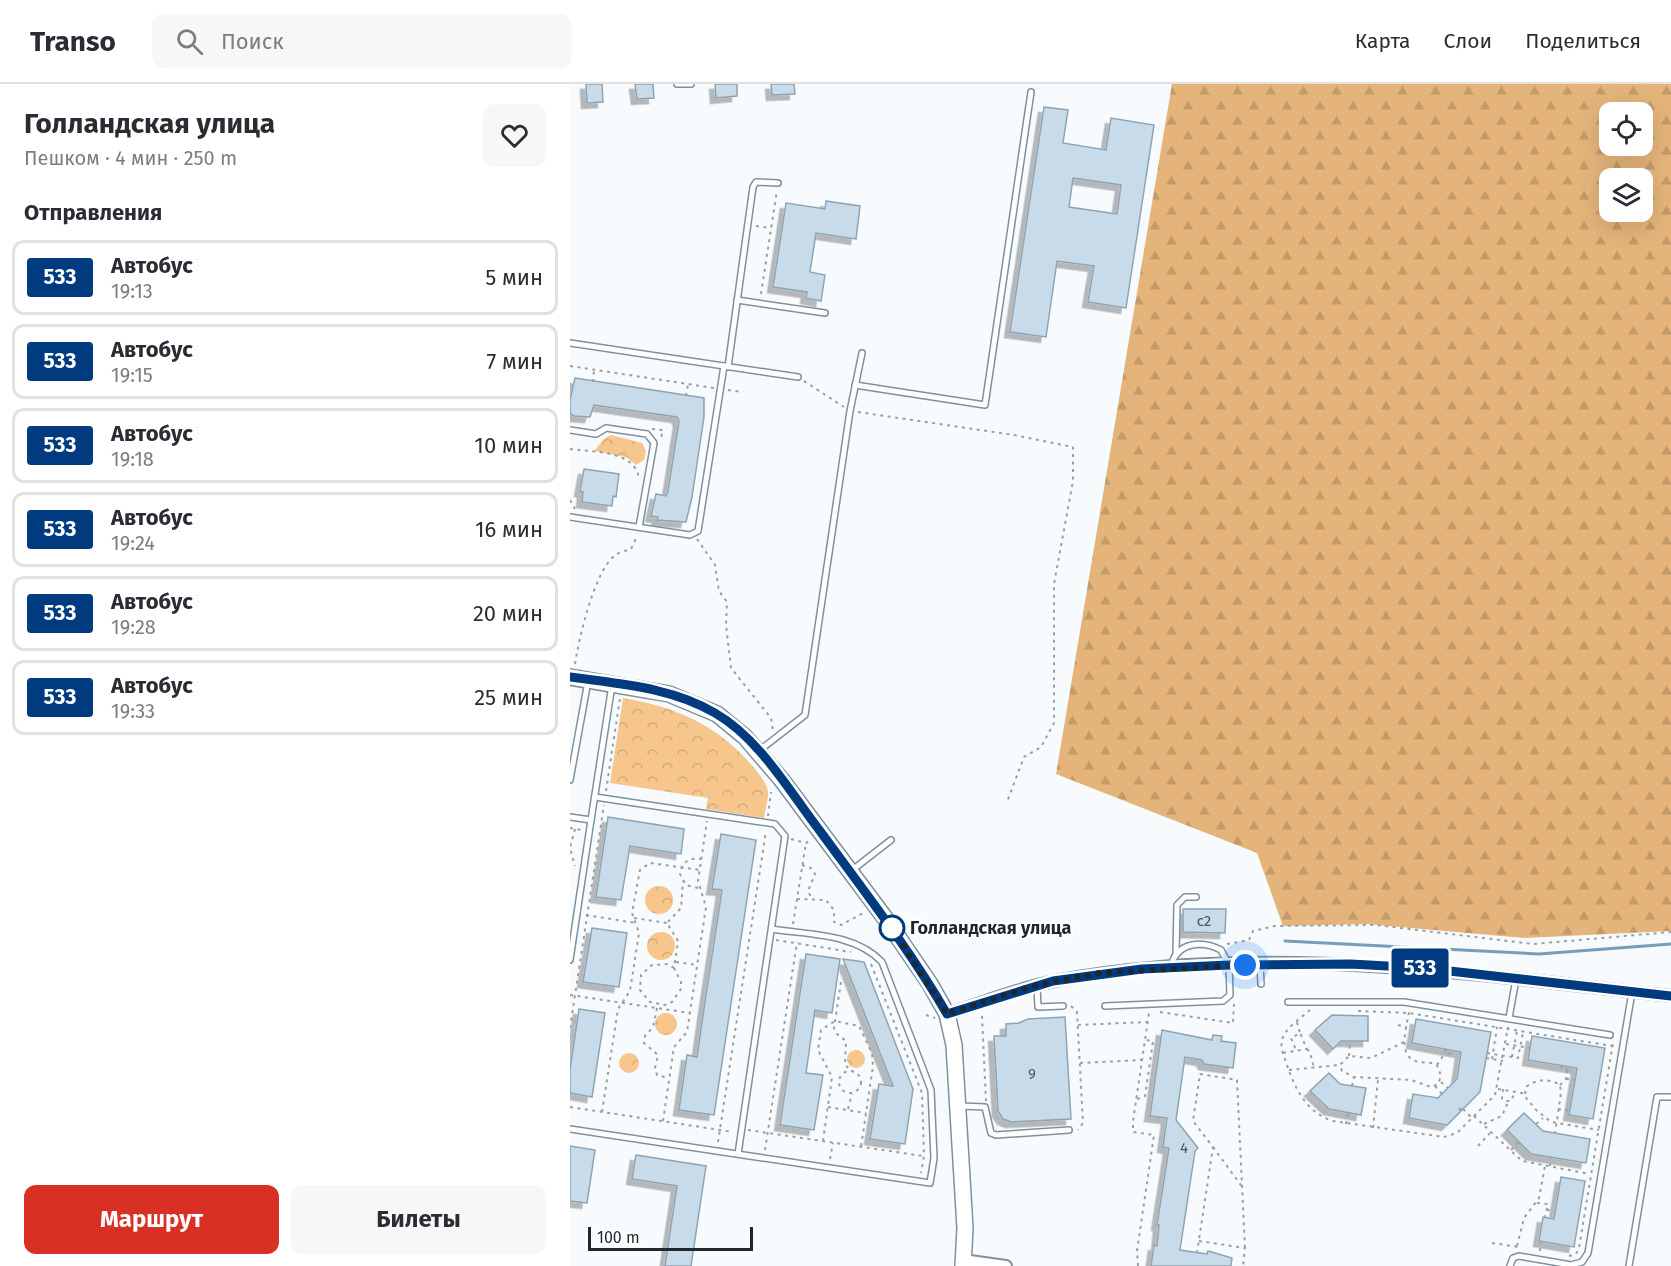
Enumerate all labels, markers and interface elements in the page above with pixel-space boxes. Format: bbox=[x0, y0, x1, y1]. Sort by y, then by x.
search box bbox=[152, 14, 572, 68]
text: Transo bbox=[30, 25, 116, 58]
icon: search bbox=[173, 25, 206, 58]
text: Поиск bbox=[221, 28, 284, 55]
text: Карта bbox=[1355, 28, 1411, 54]
text: Слои bbox=[1444, 28, 1492, 54]
text: Поделиться bbox=[1525, 28, 1641, 54]
map controls bbox=[1599, 102, 1653, 222]
button: locate bbox=[1599, 102, 1653, 156]
button: heart bbox=[483, 104, 546, 167]
text: Голландская улица bbox=[24, 107, 275, 140]
text: Пешком · 4 мин · 250 m bbox=[24, 146, 237, 170]
button: layers bbox=[1599, 168, 1653, 222]
text: Отправления bbox=[24, 199, 162, 226]
text: Автобус bbox=[111, 252, 193, 279]
text: 533 bbox=[44, 264, 76, 290]
text: 5 мин bbox=[485, 264, 543, 291]
text: 19:13 bbox=[111, 279, 153, 303]
text: Автобус bbox=[111, 336, 193, 363]
text: 533 bbox=[44, 348, 76, 374]
text: 7 мин bbox=[486, 348, 543, 375]
text: 19:15 bbox=[111, 363, 153, 387]
text: Автобус bbox=[111, 420, 193, 447]
text: 533 bbox=[44, 432, 76, 458]
text: 10 мин bbox=[474, 432, 543, 459]
text: 19:18 bbox=[111, 447, 154, 471]
text: Автобус bbox=[111, 504, 193, 531]
text: 533 bbox=[44, 516, 76, 542]
text: 16 мин bbox=[475, 516, 543, 543]
text: 19:24 bbox=[111, 531, 155, 555]
text: Автобус bbox=[111, 588, 193, 615]
text: 533 bbox=[44, 600, 76, 626]
text: 20 мин bbox=[473, 600, 543, 627]
text: 19:28 bbox=[111, 615, 156, 639]
text: Автобус bbox=[111, 672, 193, 699]
text: 533 bbox=[44, 684, 76, 710]
text: 25 мин bbox=[474, 684, 543, 711]
text: 19:33 bbox=[111, 699, 155, 723]
house number: с2 bbox=[1197, 912, 1211, 930]
marker: Голландская улица bbox=[879, 915, 905, 941]
place label: Голландская улица bbox=[910, 917, 1072, 939]
line badge: 533 bbox=[1386, 948, 1454, 988]
your location bbox=[1230, 950, 1260, 980]
text: 533 bbox=[1404, 955, 1436, 981]
house number: 9 bbox=[1028, 1065, 1036, 1083]
house number: 4 bbox=[1180, 1139, 1188, 1157]
button: Маршрут bbox=[24, 1185, 279, 1254]
button: Билеты bbox=[291, 1185, 546, 1254]
scale bar bbox=[588, 1224, 753, 1252]
text: 100 m bbox=[597, 1228, 640, 1247]

